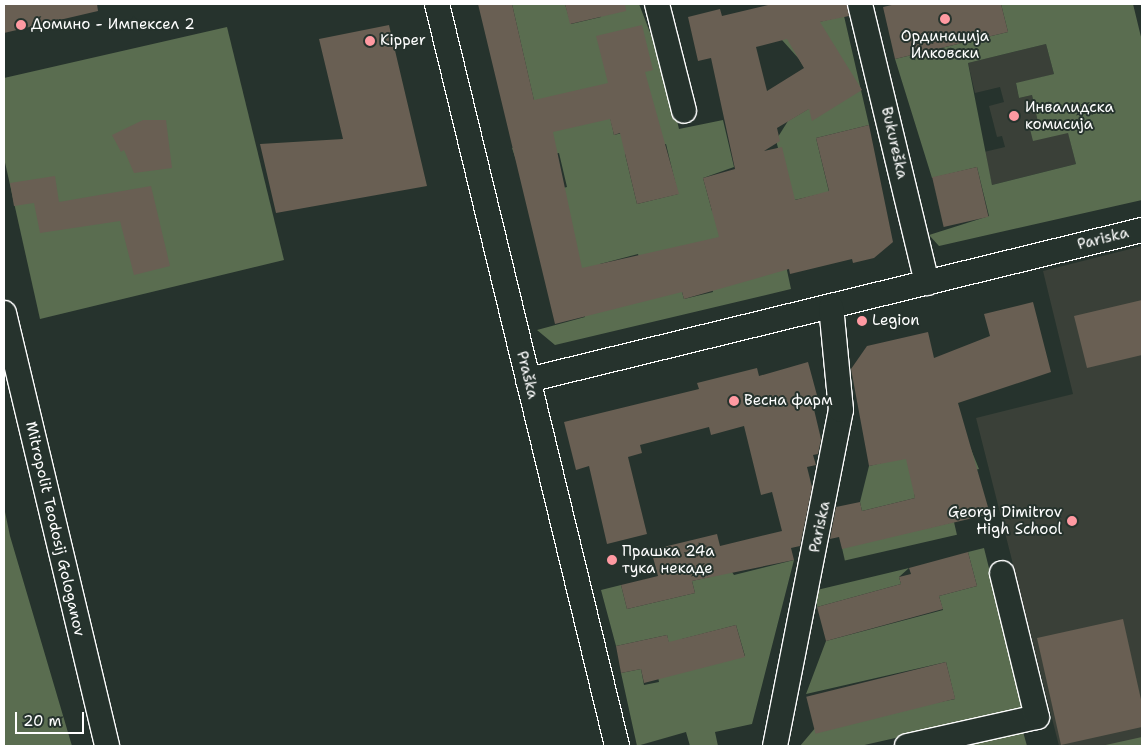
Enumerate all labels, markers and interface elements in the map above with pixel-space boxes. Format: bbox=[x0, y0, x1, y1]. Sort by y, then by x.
marker: Ординација Илковски bbox=[939, 13, 951, 25]
place label: Домино - Импексел 2 bbox=[31, 16, 195, 34]
marker: Домино - Импексел 2 bbox=[15, 19, 27, 31]
place label: Ординација Илковски bbox=[901, 27, 989, 62]
place label: Kipper bbox=[380, 32, 426, 50]
marker: Kipper bbox=[364, 35, 376, 47]
place label: Инвалидска комисија bbox=[1025, 98, 1114, 133]
street label: Bukureška bbox=[877, 105, 911, 181]
marker: Инвалидска комисија bbox=[1007, 109, 1021, 123]
street label: Pariska bbox=[1075, 224, 1131, 254]
place label: Legion bbox=[872, 312, 920, 330]
marker: Legion bbox=[856, 315, 868, 327]
street label: Praška bbox=[512, 349, 542, 401]
place label: Весна фарм bbox=[744, 392, 833, 410]
marker: Весна фарм bbox=[728, 395, 740, 407]
street label: Mitropolit Teodosij Gologanov bbox=[21, 420, 89, 638]
street label: Pariska bbox=[806, 500, 834, 554]
place label: Georgi Dimitrov High School bbox=[948, 503, 1062, 538]
marker: Georgi Dimitrov High School bbox=[1066, 515, 1078, 527]
place label: Прашка 24а тука некаде bbox=[622, 542, 715, 577]
marker: Прашка 24а тука некаде bbox=[606, 554, 618, 566]
scale bar bbox=[18, 702, 86, 734]
text: 20 m bbox=[23, 711, 62, 731]

